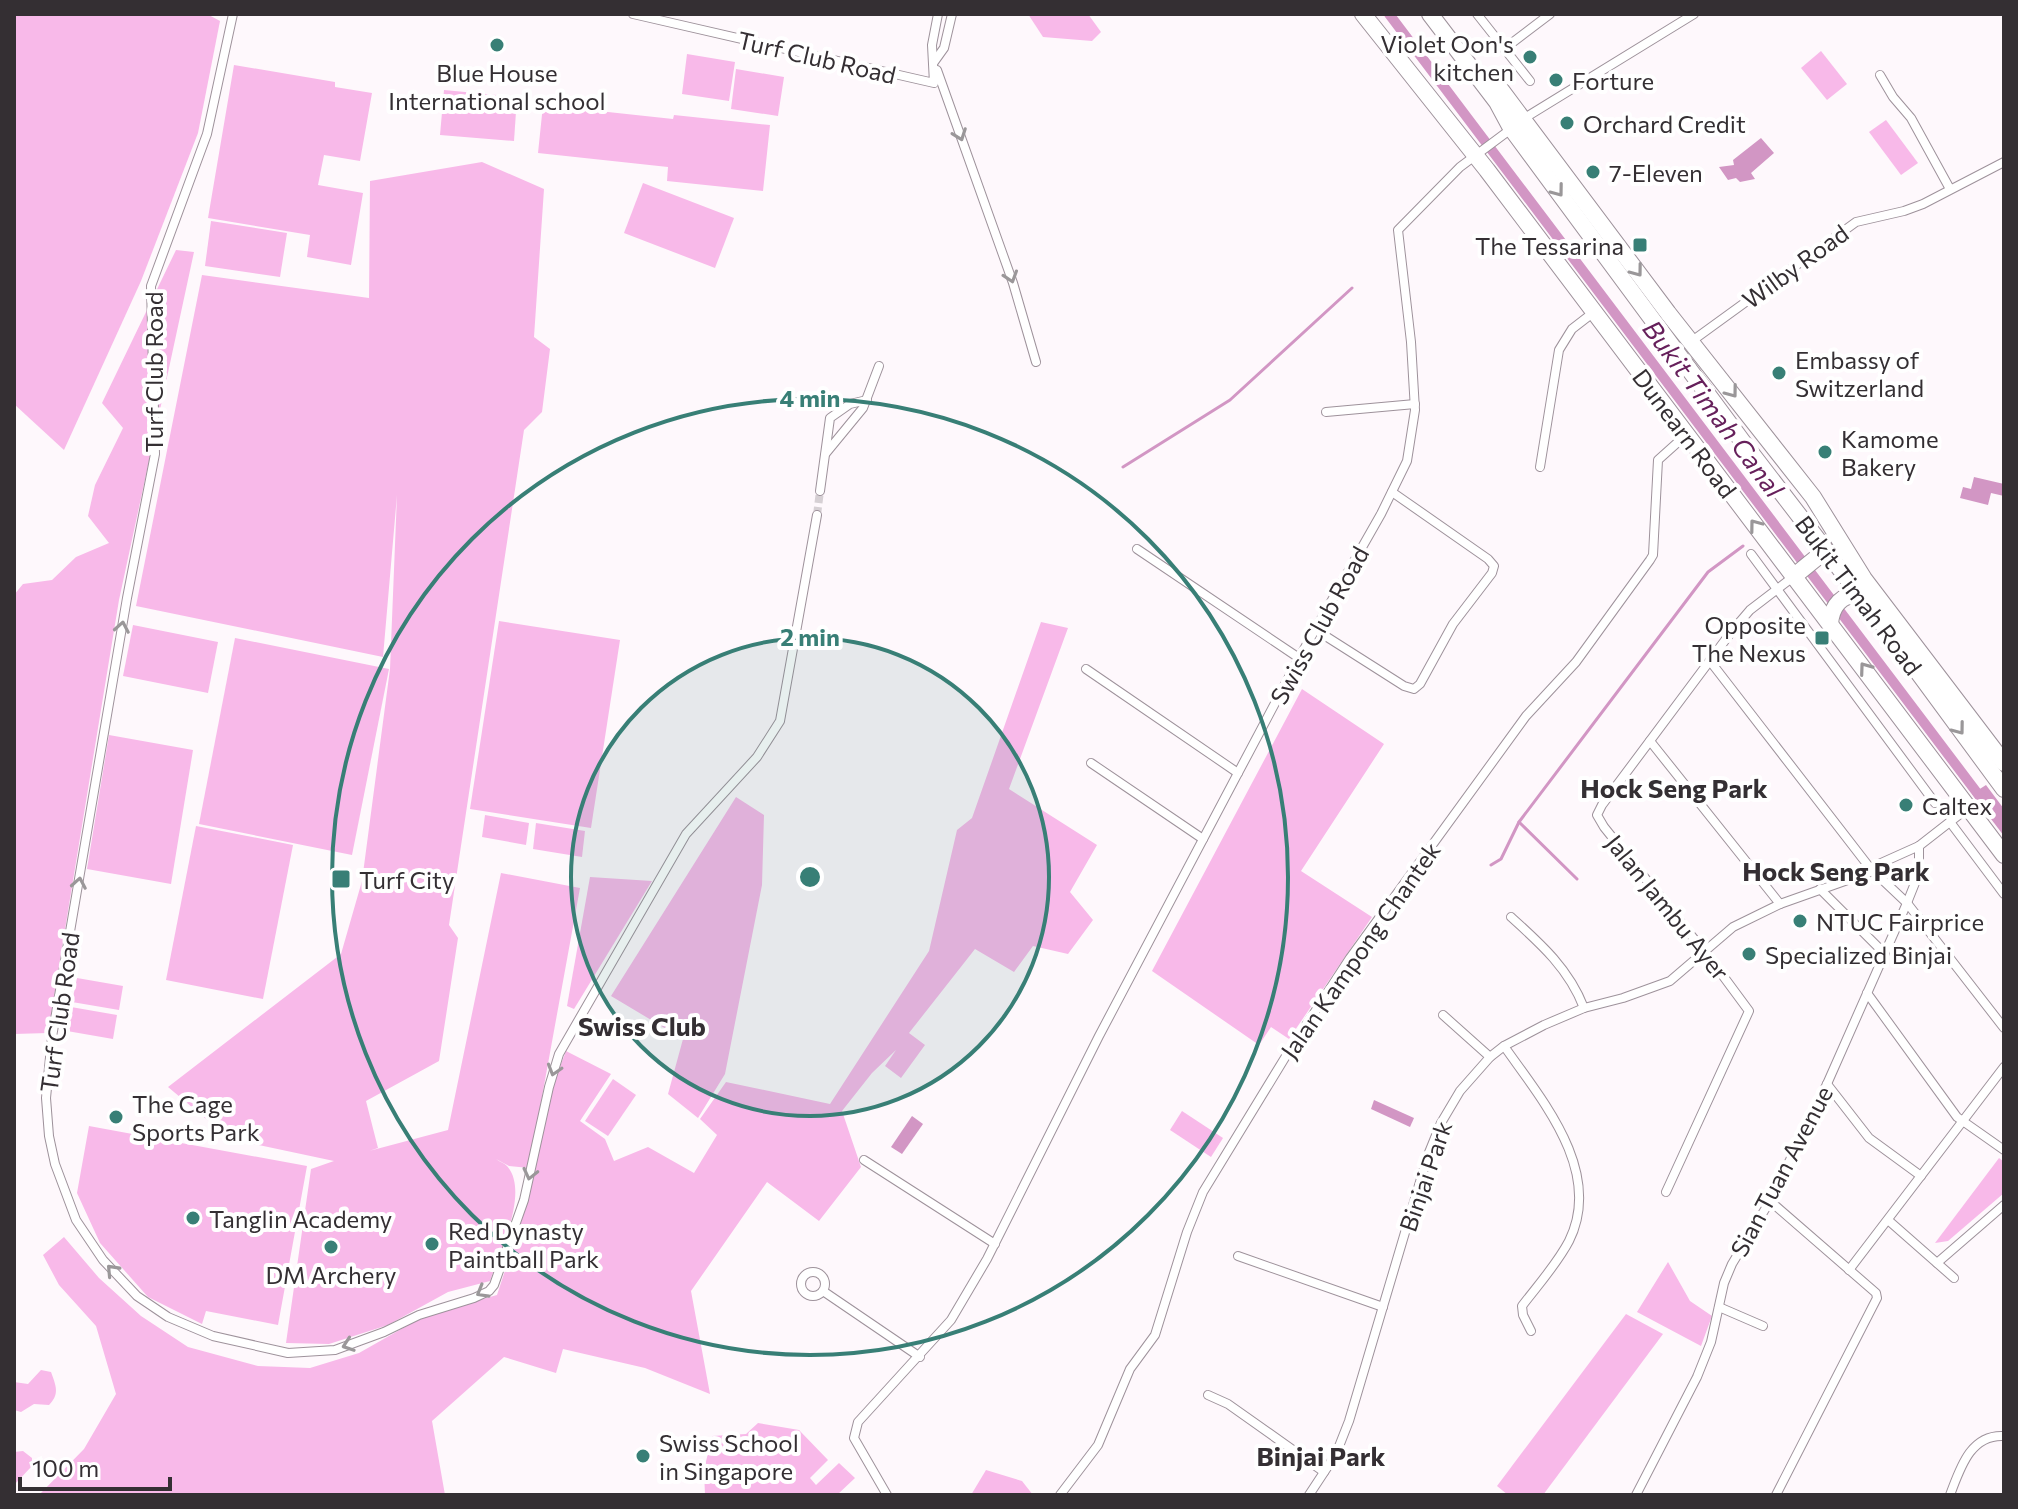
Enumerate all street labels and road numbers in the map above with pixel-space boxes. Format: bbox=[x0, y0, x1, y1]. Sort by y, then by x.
street label: Turf Club Road bbox=[735, 25, 899, 89]
street label: Wilby Road bbox=[1736, 218, 1854, 314]
street label: Turf Club Road bbox=[139, 291, 168, 453]
street label: Dunearn Road bbox=[1627, 363, 1743, 503]
street label: Bukit Timah Road bbox=[1790, 510, 1928, 680]
street label: Swiss Club Road bbox=[1264, 541, 1374, 709]
street label: Jalan Jambu Ayer bbox=[1600, 828, 1736, 986]
street label: Jalan Kampong Chantek bbox=[1274, 836, 1446, 1064]
street label: Turf Club Road bbox=[33, 930, 85, 1094]
street label: Sian Tuan Avenue bbox=[1724, 1081, 1838, 1261]
street label: Binjai Park bbox=[1393, 1117, 1457, 1235]

